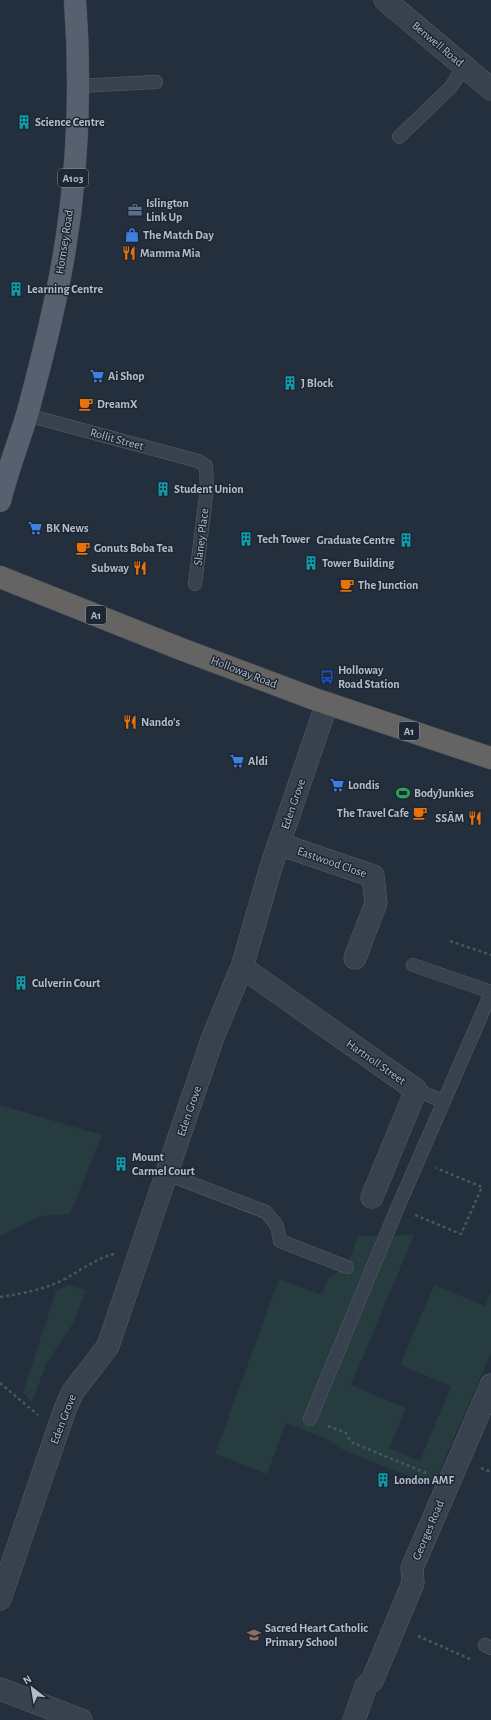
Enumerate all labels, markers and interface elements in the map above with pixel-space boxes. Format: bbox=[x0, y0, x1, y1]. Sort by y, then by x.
street label: Benwell Road bbox=[410, 19, 466, 69]
building icon: Science Centre bbox=[16, 114, 32, 130]
place label: Science Centre bbox=[35, 116, 105, 128]
road number: A103 bbox=[58, 169, 88, 187]
place label: Islington Link Up bbox=[146, 197, 189, 223]
office icon: Islington Link Up bbox=[127, 202, 143, 218]
street label: Hornsey Road bbox=[53, 209, 76, 275]
shop icon: The Match Day bbox=[124, 227, 140, 243]
place label: The Match Day bbox=[143, 229, 214, 242]
restaurant icon: Mamma Mia bbox=[121, 245, 137, 261]
place label: Mamma Mia bbox=[140, 247, 201, 259]
building icon: Learning Centre bbox=[8, 281, 24, 297]
place label: Learning Centre bbox=[27, 283, 104, 295]
supermarket icon: Ai Shop bbox=[89, 368, 105, 384]
place label: Ai Shop bbox=[108, 370, 145, 382]
building icon: J Block bbox=[282, 375, 298, 391]
place label: J Block bbox=[301, 377, 333, 389]
cafe icon: DreamX bbox=[78, 396, 94, 412]
place label: DreamX bbox=[97, 398, 138, 410]
street label: Rollit Street bbox=[89, 426, 145, 452]
building icon: Student Union bbox=[155, 481, 171, 497]
place label: Student Union bbox=[174, 483, 244, 495]
street label: Slaney Place bbox=[192, 508, 211, 566]
supermarket icon: BK News bbox=[27, 520, 43, 536]
place label: BK News bbox=[46, 522, 89, 534]
building icon: Tech Tower bbox=[238, 531, 254, 547]
building icon: Graduate Centre bbox=[398, 532, 414, 548]
place label: Tech Tower bbox=[257, 533, 311, 545]
place label: Graduate Centre bbox=[317, 534, 395, 546]
cafe icon: Gonuts Boba Tea bbox=[75, 540, 91, 556]
place label: Gonuts Boba Tea bbox=[94, 542, 174, 554]
building icon: Tower Building bbox=[303, 555, 319, 571]
place label: Tower Building bbox=[322, 557, 395, 569]
restaurant icon: Subway bbox=[132, 560, 148, 576]
place label: Subway bbox=[91, 562, 130, 575]
cafe icon: The Junction bbox=[339, 577, 355, 593]
place label: The Junction bbox=[358, 579, 418, 591]
road number: A1 bbox=[86, 606, 106, 624]
street label: Holloway Road bbox=[209, 654, 279, 691]
place label: Holloway Road Station bbox=[338, 664, 400, 690]
bus stop icon: Holloway Road Station bbox=[319, 669, 335, 685]
restaurant icon: Nando's bbox=[122, 714, 138, 730]
place label: Nando's bbox=[141, 716, 180, 728]
road number: A1 bbox=[399, 722, 419, 740]
supermarket icon: Aldi bbox=[229, 753, 245, 769]
place label: Aldi bbox=[248, 755, 268, 767]
street label: Eden Grove bbox=[279, 777, 307, 831]
supermarket icon: Londis bbox=[329, 777, 345, 793]
place label: Londis bbox=[348, 779, 380, 791]
sports icon: BodyJunkies bbox=[395, 785, 411, 801]
place label: BodyJunkies bbox=[414, 787, 474, 800]
cafe icon: The Travel Cafe bbox=[412, 805, 428, 821]
place label: The Travel Cafe bbox=[337, 807, 409, 819]
restaurant icon: SSÄM bbox=[467, 810, 483, 826]
place label: SSÄM bbox=[435, 811, 464, 824]
street label: Eastwood Close bbox=[296, 845, 368, 879]
building icon: Culverin Court bbox=[13, 975, 29, 991]
place label: Culverin Court bbox=[32, 977, 100, 989]
street label: Hartnoll Street bbox=[344, 1037, 408, 1087]
street label: Eden Grove bbox=[175, 1084, 203, 1138]
place label: Mount Carmel Court bbox=[132, 1151, 195, 1177]
building icon: Mount Carmel Court bbox=[113, 1156, 129, 1172]
street label: Eden Grove bbox=[48, 1392, 78, 1446]
building icon: London AMF bbox=[375, 1472, 391, 1488]
place label: London AMF bbox=[394, 1474, 454, 1486]
street label: Georges Road bbox=[410, 1498, 446, 1562]
place label: Sacred Heart Catholic Primary School bbox=[265, 1622, 368, 1649]
school or university icon: Sacred Heart Catholic Primary School bbox=[246, 1627, 262, 1643]
north arrow bbox=[12, 1668, 52, 1708]
text: N bbox=[21, 1673, 33, 1687]

